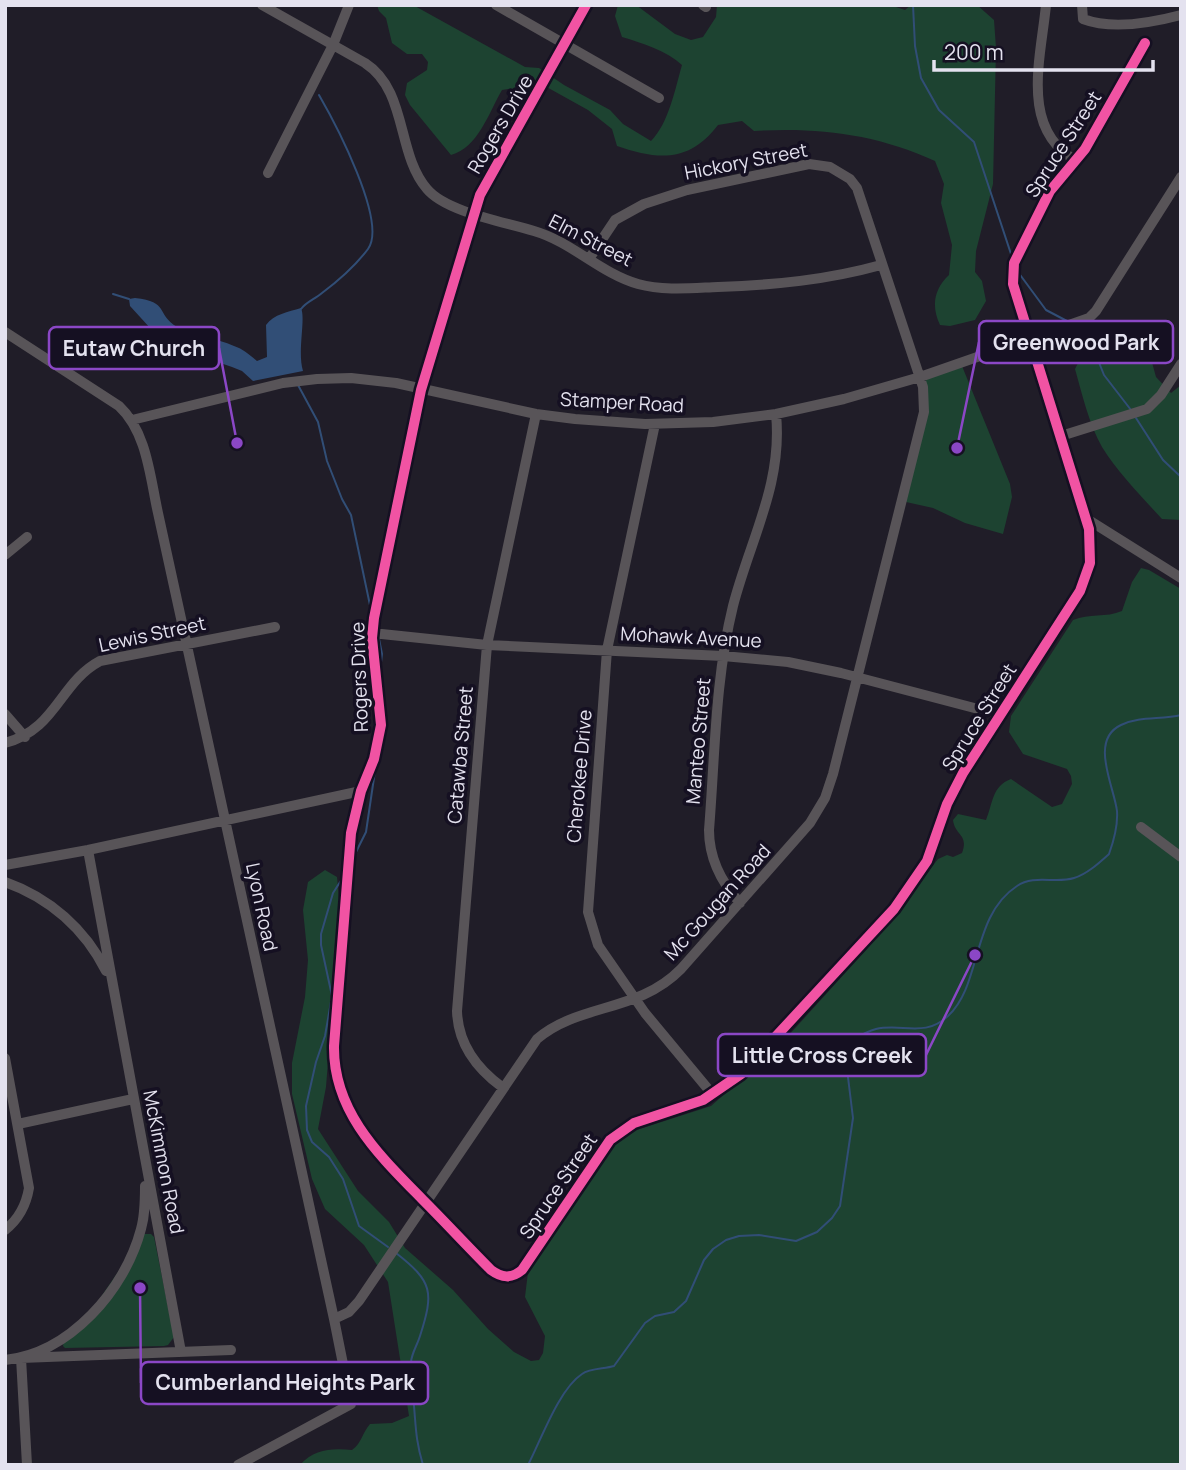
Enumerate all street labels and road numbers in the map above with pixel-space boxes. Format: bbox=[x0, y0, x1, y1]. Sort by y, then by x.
street label: Rogers Drive bbox=[461, 70, 539, 178]
street label: Spruce Street bbox=[1019, 86, 1107, 202]
street label: Hickory Street bbox=[682, 136, 810, 186]
street label: Elm Street bbox=[545, 208, 637, 272]
street label: Stamper Road bbox=[559, 386, 685, 418]
street label: Lewis Street bbox=[96, 610, 208, 658]
street label: Mohawk Avenue bbox=[620, 620, 762, 654]
street label: Rogers Drive bbox=[344, 621, 374, 733]
street label: Spruce Street bbox=[936, 658, 1022, 776]
street label: Manteo Street bbox=[680, 677, 716, 805]
street label: Catawba Street bbox=[441, 685, 479, 825]
street label: Cherokee Drive bbox=[560, 708, 598, 844]
street label: Mc Gougan Road bbox=[658, 838, 776, 966]
street label: Lyon Road bbox=[240, 860, 284, 954]
street label: McKimmon Road bbox=[137, 1088, 191, 1236]
street label: Spruce Street bbox=[513, 1128, 603, 1244]

